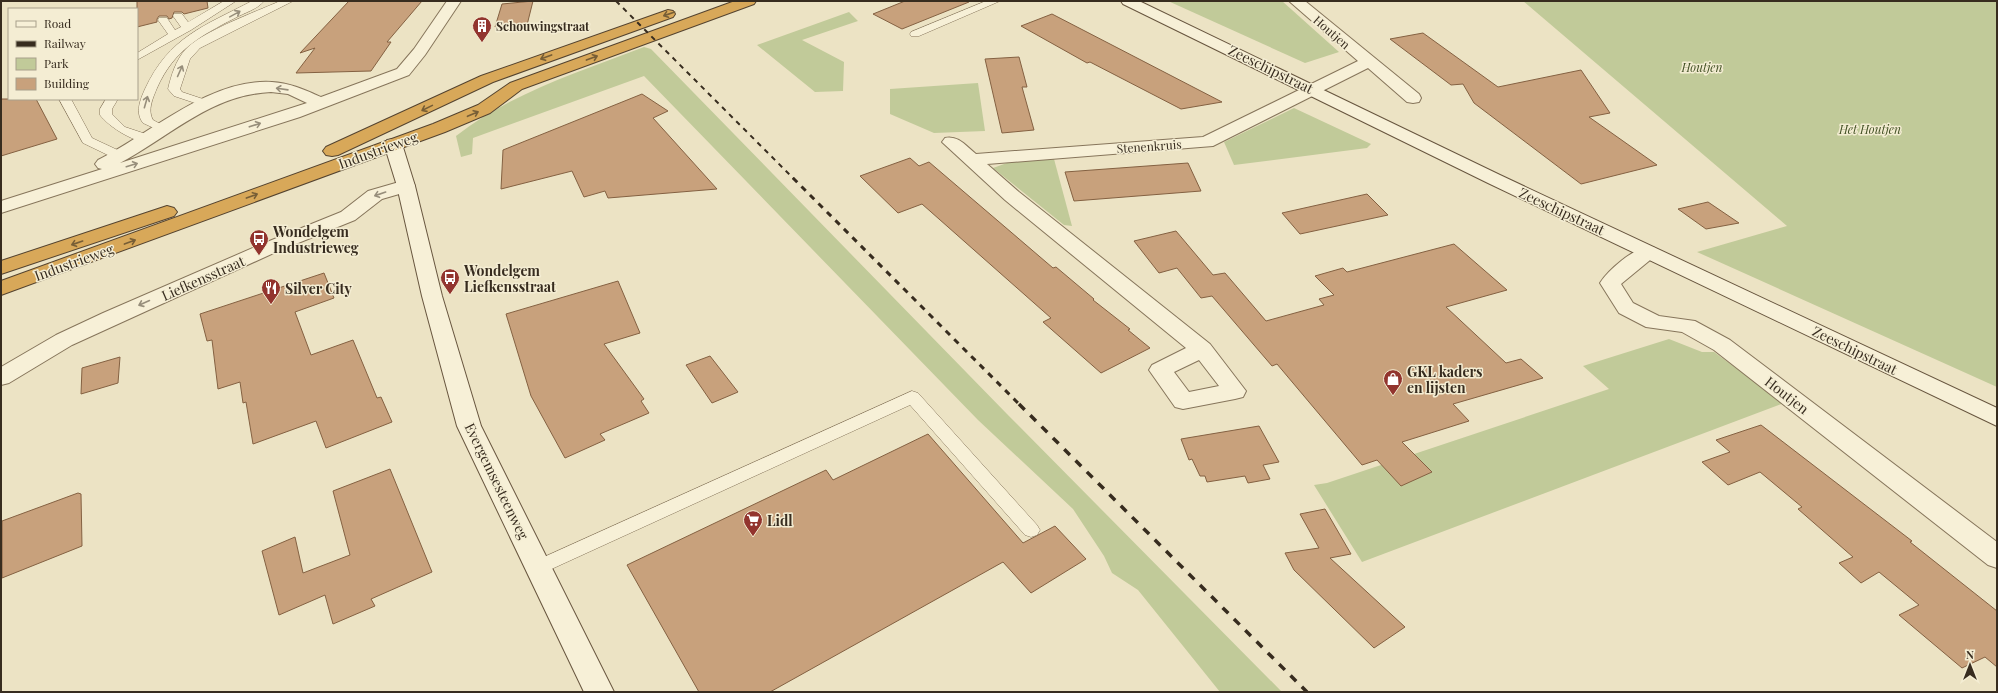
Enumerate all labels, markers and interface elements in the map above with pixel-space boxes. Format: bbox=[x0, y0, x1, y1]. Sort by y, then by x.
legend bbox=[8, 8, 138, 100]
one-way arrow bbox=[229, 10, 241, 18]
one-way arrow bbox=[663, 10, 675, 18]
street label: Houtjen bbox=[1310, 12, 1354, 52]
text: Road bbox=[44, 15, 71, 31]
building icon: Schouwingstraat bbox=[471, 15, 493, 43]
place label: Schouwingstraat bbox=[496, 18, 590, 34]
text: Railway bbox=[44, 35, 86, 51]
street label: Zeeschipstraat bbox=[1225, 40, 1318, 98]
one-way arrow bbox=[585, 53, 597, 61]
one-way arrow bbox=[540, 54, 552, 62]
text: Park bbox=[44, 55, 69, 71]
park label: Houtjen bbox=[1681, 59, 1722, 75]
one-way arrow bbox=[177, 66, 184, 78]
text: Building bbox=[44, 75, 90, 91]
one-way arrow bbox=[276, 85, 289, 93]
one-way arrow bbox=[143, 96, 150, 109]
one-way arrow bbox=[421, 105, 433, 112]
one-way arrow bbox=[466, 110, 478, 117]
one-way arrow bbox=[249, 121, 261, 129]
park label: Het Houtjen bbox=[1838, 121, 1901, 137]
street label: Industrieweg bbox=[336, 127, 421, 173]
street label: Stenenkruis bbox=[1116, 136, 1182, 156]
one-way arrow bbox=[125, 161, 137, 169]
street label: Zeeschipstraat bbox=[1516, 183, 1609, 240]
one-way arrow bbox=[375, 190, 387, 198]
one-way arrow bbox=[245, 192, 257, 200]
place label: Wondelgem Industrieweg bbox=[272, 222, 359, 257]
bus stop icon: Wondelgem Industrieweg bbox=[248, 228, 270, 256]
one-way arrow bbox=[124, 237, 136, 245]
street label: Industrieweg bbox=[32, 239, 117, 285]
one-way arrow bbox=[71, 239, 83, 247]
street label: Liefkensstraat bbox=[158, 251, 249, 305]
place label: Wondelgem Liefkensstraat bbox=[463, 261, 556, 296]
bus stop icon: Wondelgem Liefkensstraat bbox=[439, 267, 461, 295]
restaurant icon: Silver City bbox=[260, 277, 282, 305]
place label: Silver City bbox=[285, 279, 353, 298]
one-way arrow bbox=[138, 300, 150, 308]
street label: Zeeschipstraat bbox=[1809, 321, 1902, 379]
place label: GKL kaders en lijsten bbox=[1407, 362, 1482, 397]
shop icon: GKL kaders en lijsten bbox=[1382, 368, 1404, 396]
street label: Houtjen bbox=[1761, 372, 1813, 419]
street label: Evergemsesteenweg bbox=[461, 420, 534, 543]
supermarket icon: Lidl bbox=[742, 509, 764, 537]
place label: Lidl bbox=[767, 511, 793, 530]
north arrow bbox=[1950, 645, 1990, 685]
text: N bbox=[1966, 647, 1974, 662]

